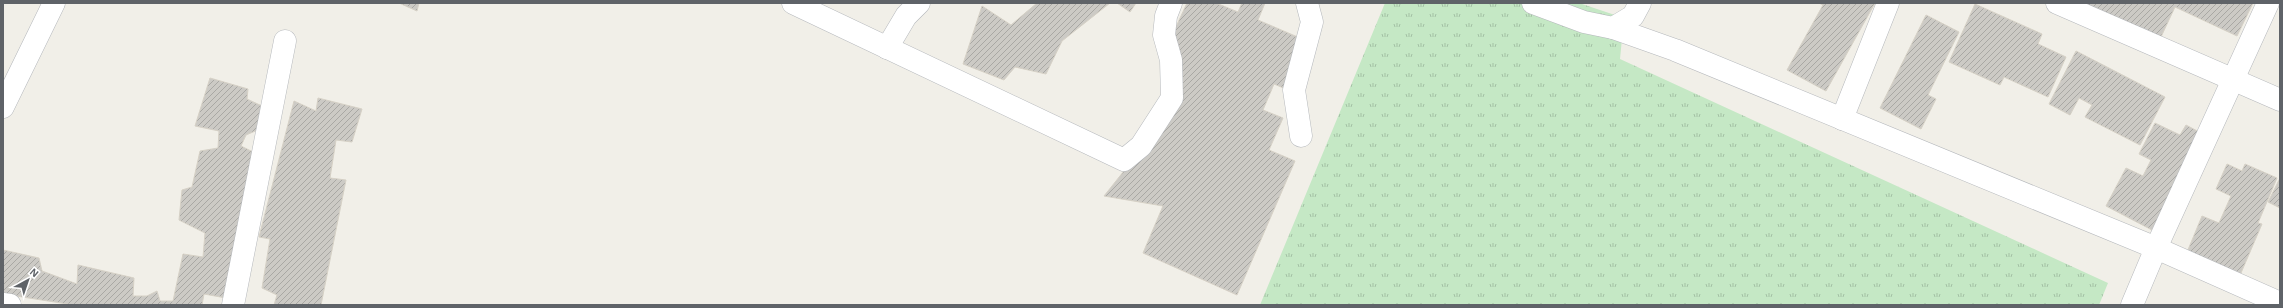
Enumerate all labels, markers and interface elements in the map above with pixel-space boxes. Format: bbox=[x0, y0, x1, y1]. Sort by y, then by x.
north arrow bbox=[8, 260, 48, 300]
text: N bbox=[28, 266, 41, 279]

